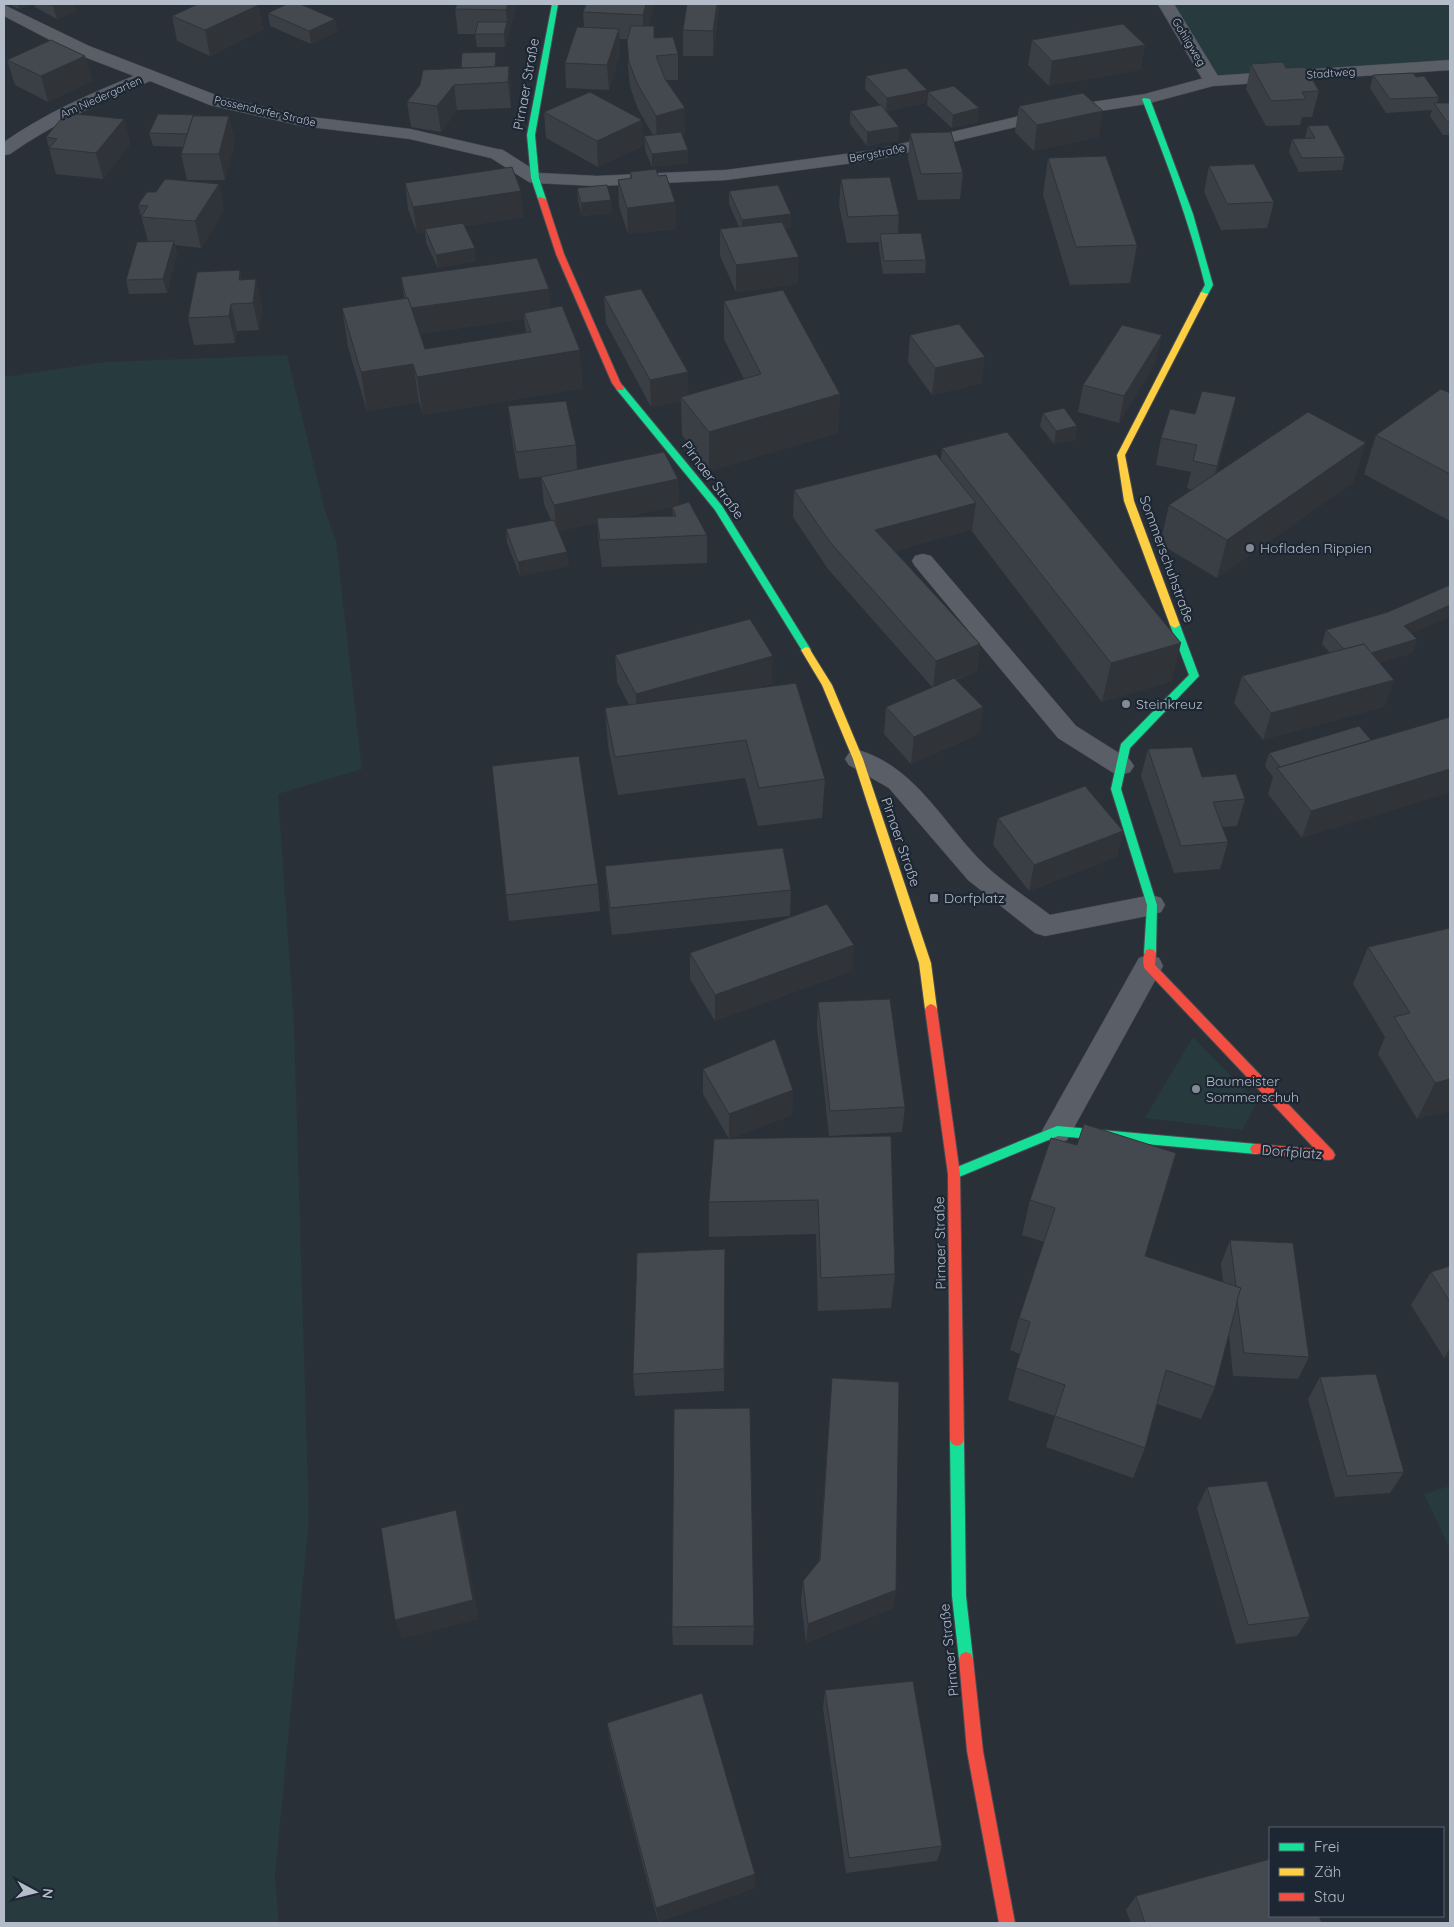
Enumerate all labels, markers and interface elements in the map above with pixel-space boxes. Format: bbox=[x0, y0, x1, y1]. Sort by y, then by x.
street label: Gohligweg bbox=[1169, 15, 1209, 69]
street label: Pirnaer Straße bbox=[509, 36, 543, 131]
street label: Stadtweg bbox=[1306, 64, 1356, 82]
street label: Am Niedergarten bbox=[58, 73, 144, 121]
street label: Possendorfer Straße bbox=[213, 92, 317, 130]
street label: Bergstraße bbox=[848, 141, 906, 165]
street label: Pirnaer Straße bbox=[678, 437, 748, 523]
street label: Sommerschuhstraße bbox=[1136, 493, 1198, 625]
place label: Hofladen Rippien bbox=[1260, 539, 1372, 557]
marker: Hofladen Rippien bbox=[1244, 542, 1256, 554]
place label: Steinkreuz bbox=[1136, 695, 1203, 713]
marker: Steinkreuz bbox=[1120, 698, 1132, 710]
street label: Pirnaer Straße bbox=[877, 795, 925, 889]
place label: Dorfplatz bbox=[944, 889, 1005, 907]
marker: Dorfplatz bbox=[928, 892, 940, 904]
place label: Baumeister Sommerschuh bbox=[1206, 1072, 1299, 1106]
marker: Baumeister Sommerschuh bbox=[1190, 1083, 1202, 1095]
street label: Dorfplatz bbox=[1261, 1141, 1323, 1163]
street label: Pirnaer Straße bbox=[930, 1196, 950, 1290]
street label: Pirnaer Straße bbox=[935, 1603, 963, 1697]
legend bbox=[1269, 1827, 1444, 1917]
text: Frei bbox=[1314, 1837, 1340, 1856]
text: Zäh bbox=[1314, 1862, 1341, 1881]
north arrow bbox=[10, 1867, 60, 1917]
text: N bbox=[38, 1887, 57, 1900]
text: Stau bbox=[1314, 1887, 1345, 1906]

